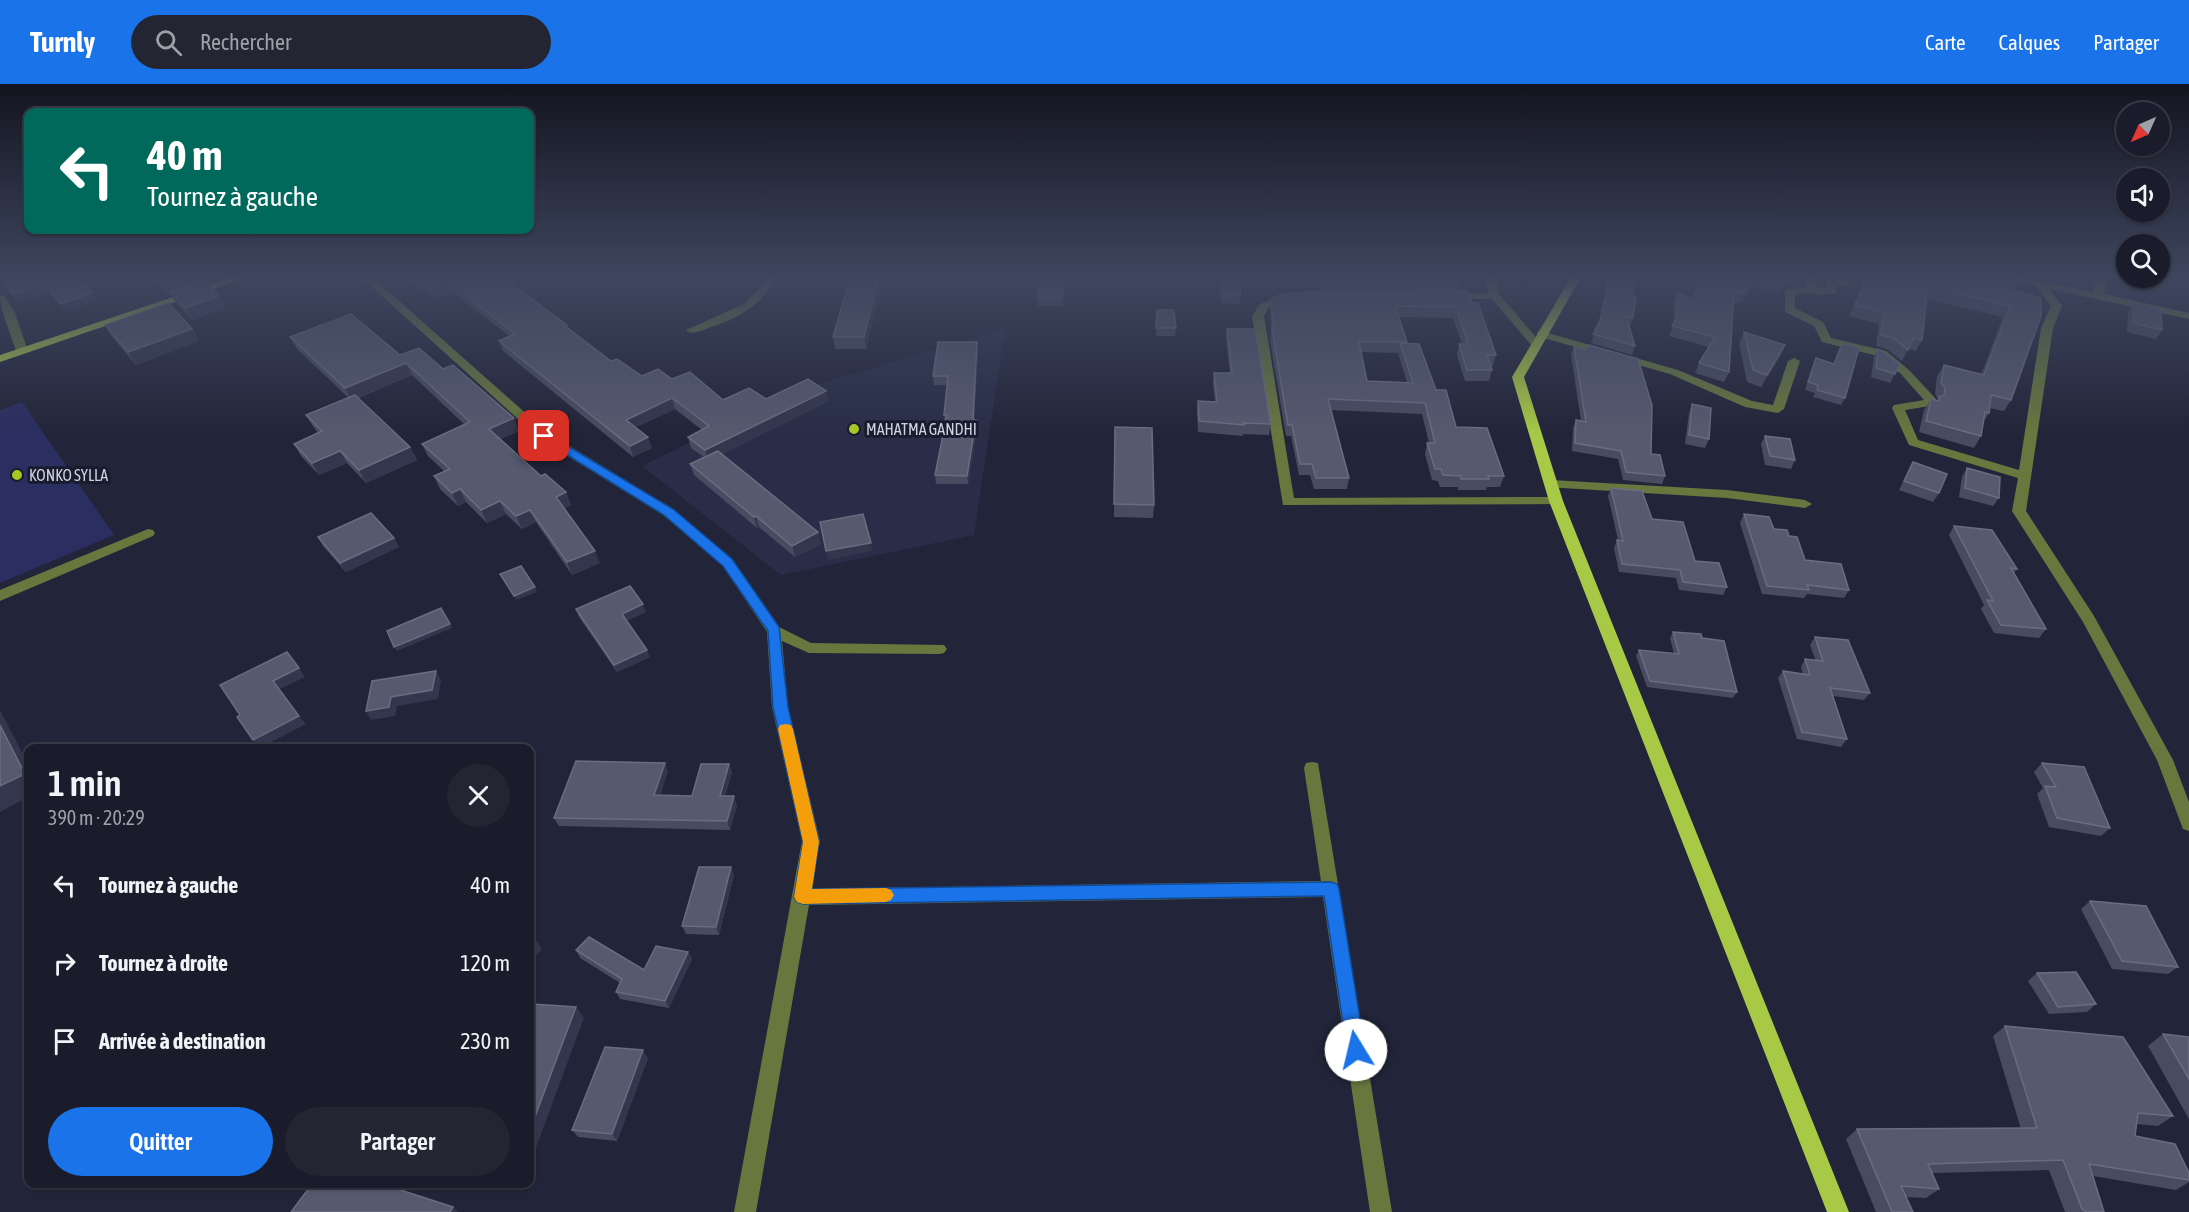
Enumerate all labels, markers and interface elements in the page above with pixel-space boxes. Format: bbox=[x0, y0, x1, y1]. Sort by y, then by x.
search box bbox=[131, 15, 551, 69]
text: Turnly bbox=[30, 26, 95, 58]
icon: search bbox=[152, 26, 185, 59]
text: Rechercher bbox=[200, 29, 291, 55]
text: Carte bbox=[1925, 30, 1966, 54]
text: Calques bbox=[1999, 30, 2060, 54]
text: Partager bbox=[2093, 30, 2159, 54]
north arrow bbox=[2116, 102, 2170, 156]
map controls bbox=[2116, 102, 2170, 288]
text: 40 m bbox=[147, 131, 222, 179]
icon: left bbox=[48, 132, 126, 210]
button: sound bbox=[2116, 168, 2170, 222]
text: Tournez à gauche bbox=[147, 181, 318, 212]
button: search bbox=[2116, 234, 2170, 288]
pin bbox=[518, 410, 569, 461]
icon: arrive bbox=[527, 419, 560, 452]
place label: MAHATMA GANDHI bbox=[866, 420, 977, 438]
marker: MAHATMA GANDHI bbox=[847, 422, 861, 436]
place label: KONKO SYLLA bbox=[29, 466, 108, 484]
marker: KONKO SYLLA bbox=[10, 468, 24, 482]
text: 1 min bbox=[48, 762, 122, 804]
button: close bbox=[447, 764, 510, 827]
text: 390 m · 20:29 bbox=[48, 806, 145, 829]
icon: left bbox=[48, 869, 81, 902]
text: Tournez à gauche bbox=[99, 872, 238, 898]
text: 40 m bbox=[470, 872, 510, 898]
icon: right bbox=[48, 947, 81, 980]
text: Tournez à droite bbox=[99, 950, 228, 976]
text: 120 m bbox=[460, 950, 510, 976]
position arrow bbox=[1324, 1018, 1388, 1082]
icon: arrive bbox=[48, 1025, 81, 1058]
text: Arrivée à destination bbox=[99, 1028, 266, 1054]
text: 230 m bbox=[460, 1028, 510, 1054]
button: Quitter bbox=[48, 1107, 273, 1176]
button: Partager bbox=[285, 1107, 510, 1176]

